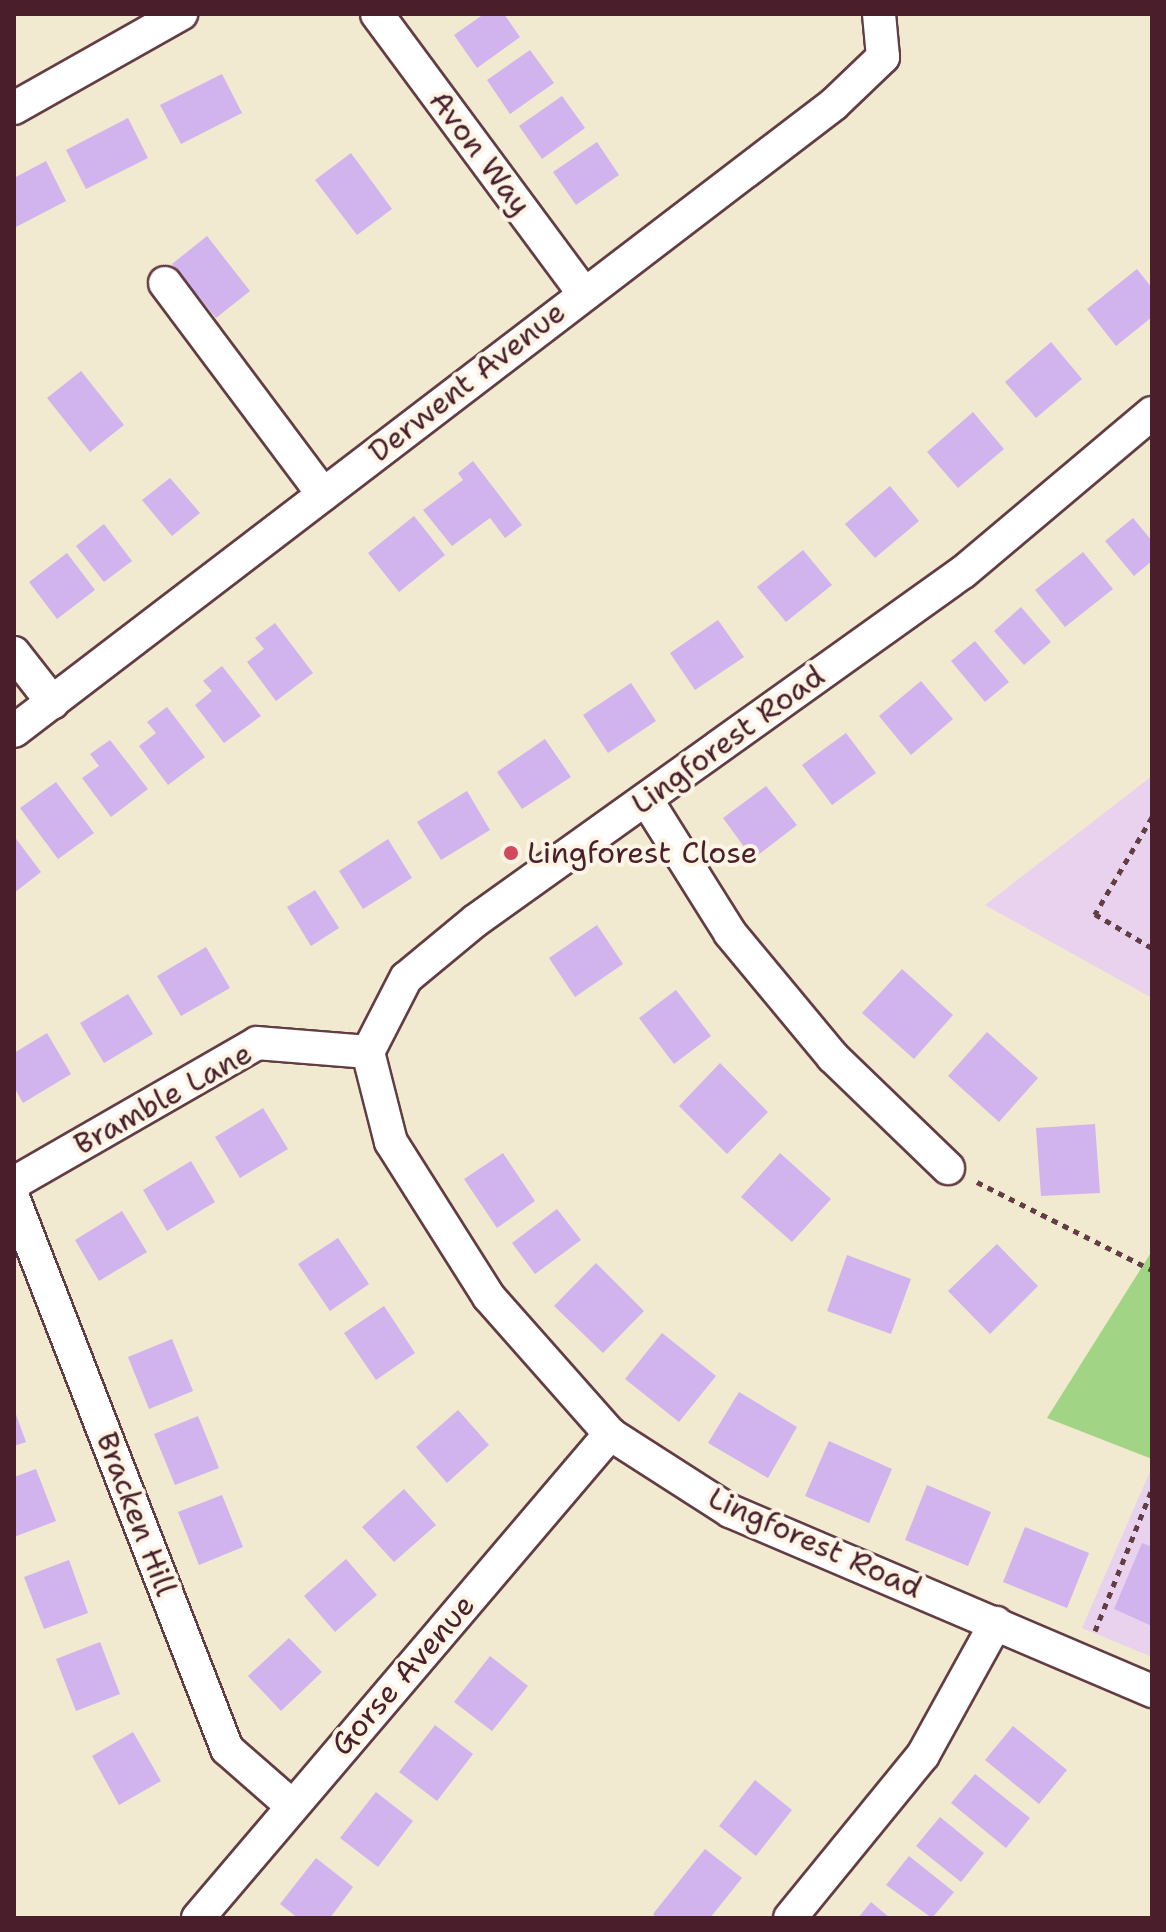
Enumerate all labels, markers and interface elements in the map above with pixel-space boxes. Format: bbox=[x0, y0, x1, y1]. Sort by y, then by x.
street label: Avon Way bbox=[421, 84, 539, 222]
street label: Derwent Avenue bbox=[362, 294, 572, 470]
street label: Lingforest Road bbox=[624, 658, 832, 822]
place label: Lingforest Close bbox=[527, 835, 758, 871]
marker: Lingforest Close bbox=[502, 844, 520, 862]
street label: Bramble Lane bbox=[68, 1035, 258, 1163]
street label: Bracken Hill bbox=[88, 1427, 184, 1601]
street label: Lingforest Road bbox=[703, 1480, 927, 1606]
street label: Gorse Avenue bbox=[324, 1587, 482, 1763]

